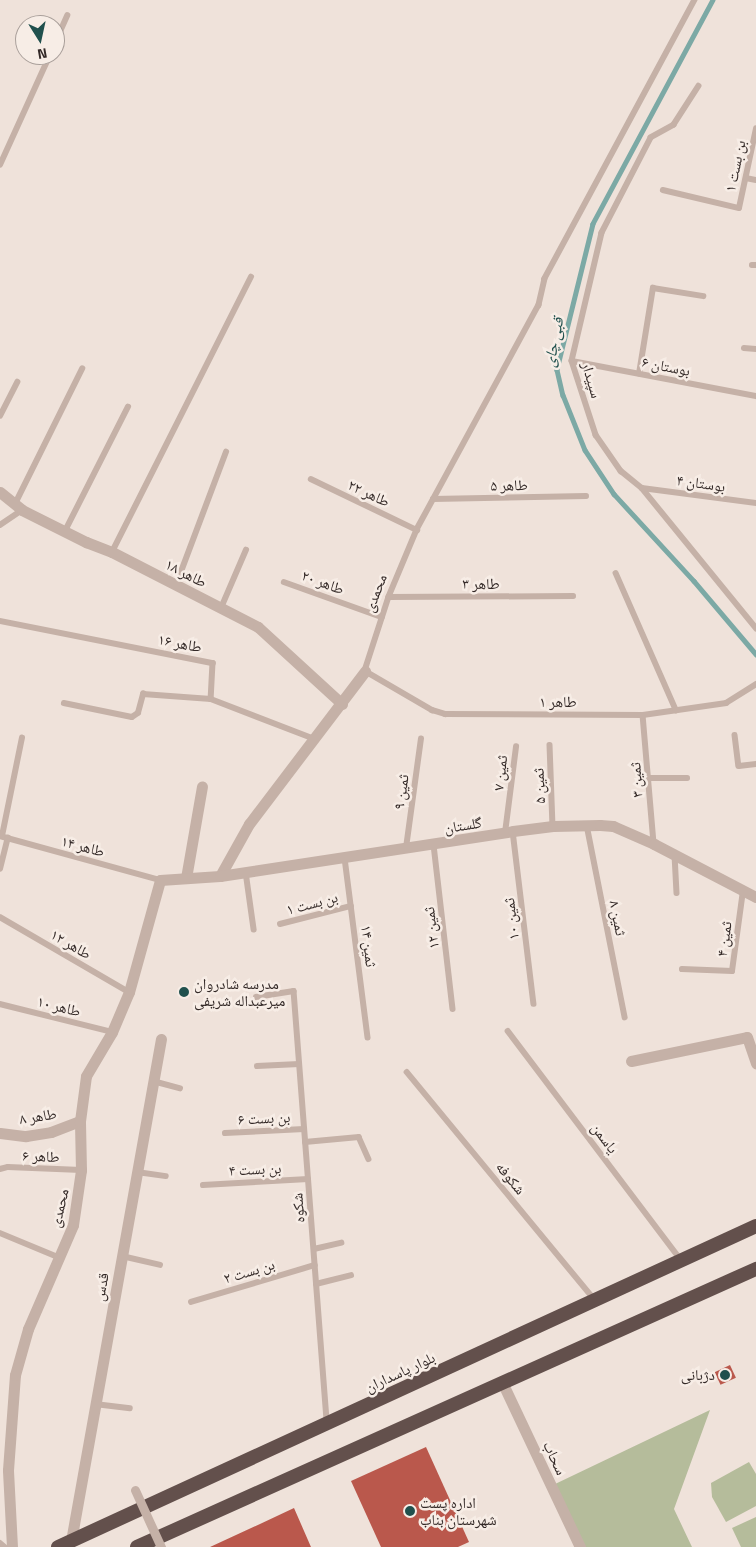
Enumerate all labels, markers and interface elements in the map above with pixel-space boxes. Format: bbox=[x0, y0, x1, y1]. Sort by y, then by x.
north arrow bbox=[15, 15, 65, 65]
text: N bbox=[36, 43, 49, 65]
street label: بن بست ۱ bbox=[721, 138, 749, 194]
water label: قبی چای bbox=[539, 316, 567, 368]
street label: بوستان ۶ bbox=[640, 352, 692, 380]
street label: سپیدار bbox=[578, 360, 606, 400]
street label: بوستان ۴ bbox=[675, 471, 727, 495]
street label: طاهر ۲۲ bbox=[345, 476, 393, 510]
street label: طاهر ۵ bbox=[490, 476, 528, 494]
street label: طاهر ۱۸ bbox=[162, 555, 210, 591]
street label: طاهر ۲۰ bbox=[299, 566, 347, 598]
street label: محمدی bbox=[360, 571, 390, 615]
street label: طاهر ۳ bbox=[462, 575, 500, 593]
street label: طاهر ۱۶ bbox=[157, 630, 203, 656]
street label: طاهر ۱ bbox=[539, 693, 577, 711]
street label: ثمین ۷ bbox=[489, 754, 511, 792]
street label: ثمین ۳ bbox=[626, 762, 646, 798]
street label: ثمین ۵ bbox=[529, 768, 549, 804]
street label: ثمین ۹ bbox=[390, 773, 412, 811]
street label: گلستان bbox=[443, 813, 483, 837]
street label: طاهر ۱۴ bbox=[59, 832, 107, 860]
street label: بن بست ۱ bbox=[284, 888, 340, 918]
street label: ثمین ۱۰ bbox=[499, 897, 523, 941]
street label: ثمین ۸ bbox=[606, 899, 630, 937]
street label: ثمین ۱۲ bbox=[419, 906, 443, 950]
street label: ثمین ۴ bbox=[713, 920, 735, 958]
street label: ثمین ۱۴ bbox=[357, 924, 381, 968]
street label: طاهر ۱۲ bbox=[47, 925, 95, 963]
place label: مدرسه شادروان میرعبداله شریفی bbox=[194, 974, 285, 1009]
marker: مدرسه شادروان میرعبداله شریفی bbox=[178, 986, 190, 998]
street label: طاهر ۱۰ bbox=[35, 992, 83, 1020]
street label: طاهر ۸ bbox=[18, 1104, 58, 1128]
street label: بن بست ۶ bbox=[237, 1108, 291, 1128]
street label: یاسمن bbox=[588, 1119, 622, 1157]
street label: طاهر ۶ bbox=[22, 1146, 60, 1166]
street label: شکوفه bbox=[492, 1158, 530, 1198]
street label: بن بست ۴ bbox=[228, 1159, 282, 1179]
street label: محمدی bbox=[46, 1187, 72, 1229]
street label: شکوه bbox=[288, 1192, 308, 1224]
street label: بن بست ۲ bbox=[221, 1255, 277, 1287]
street label: قدس bbox=[90, 1271, 112, 1303]
street label: بلوار پاسداران bbox=[362, 1348, 438, 1396]
place label: دژبانی bbox=[681, 1366, 715, 1384]
marker: دژبانی bbox=[719, 1369, 731, 1381]
street label: سحاب bbox=[539, 1438, 571, 1478]
place label: اداره پست شهرستان بناب bbox=[420, 1493, 497, 1528]
marker: اداره پست شهرستان بناب bbox=[404, 1505, 416, 1517]

